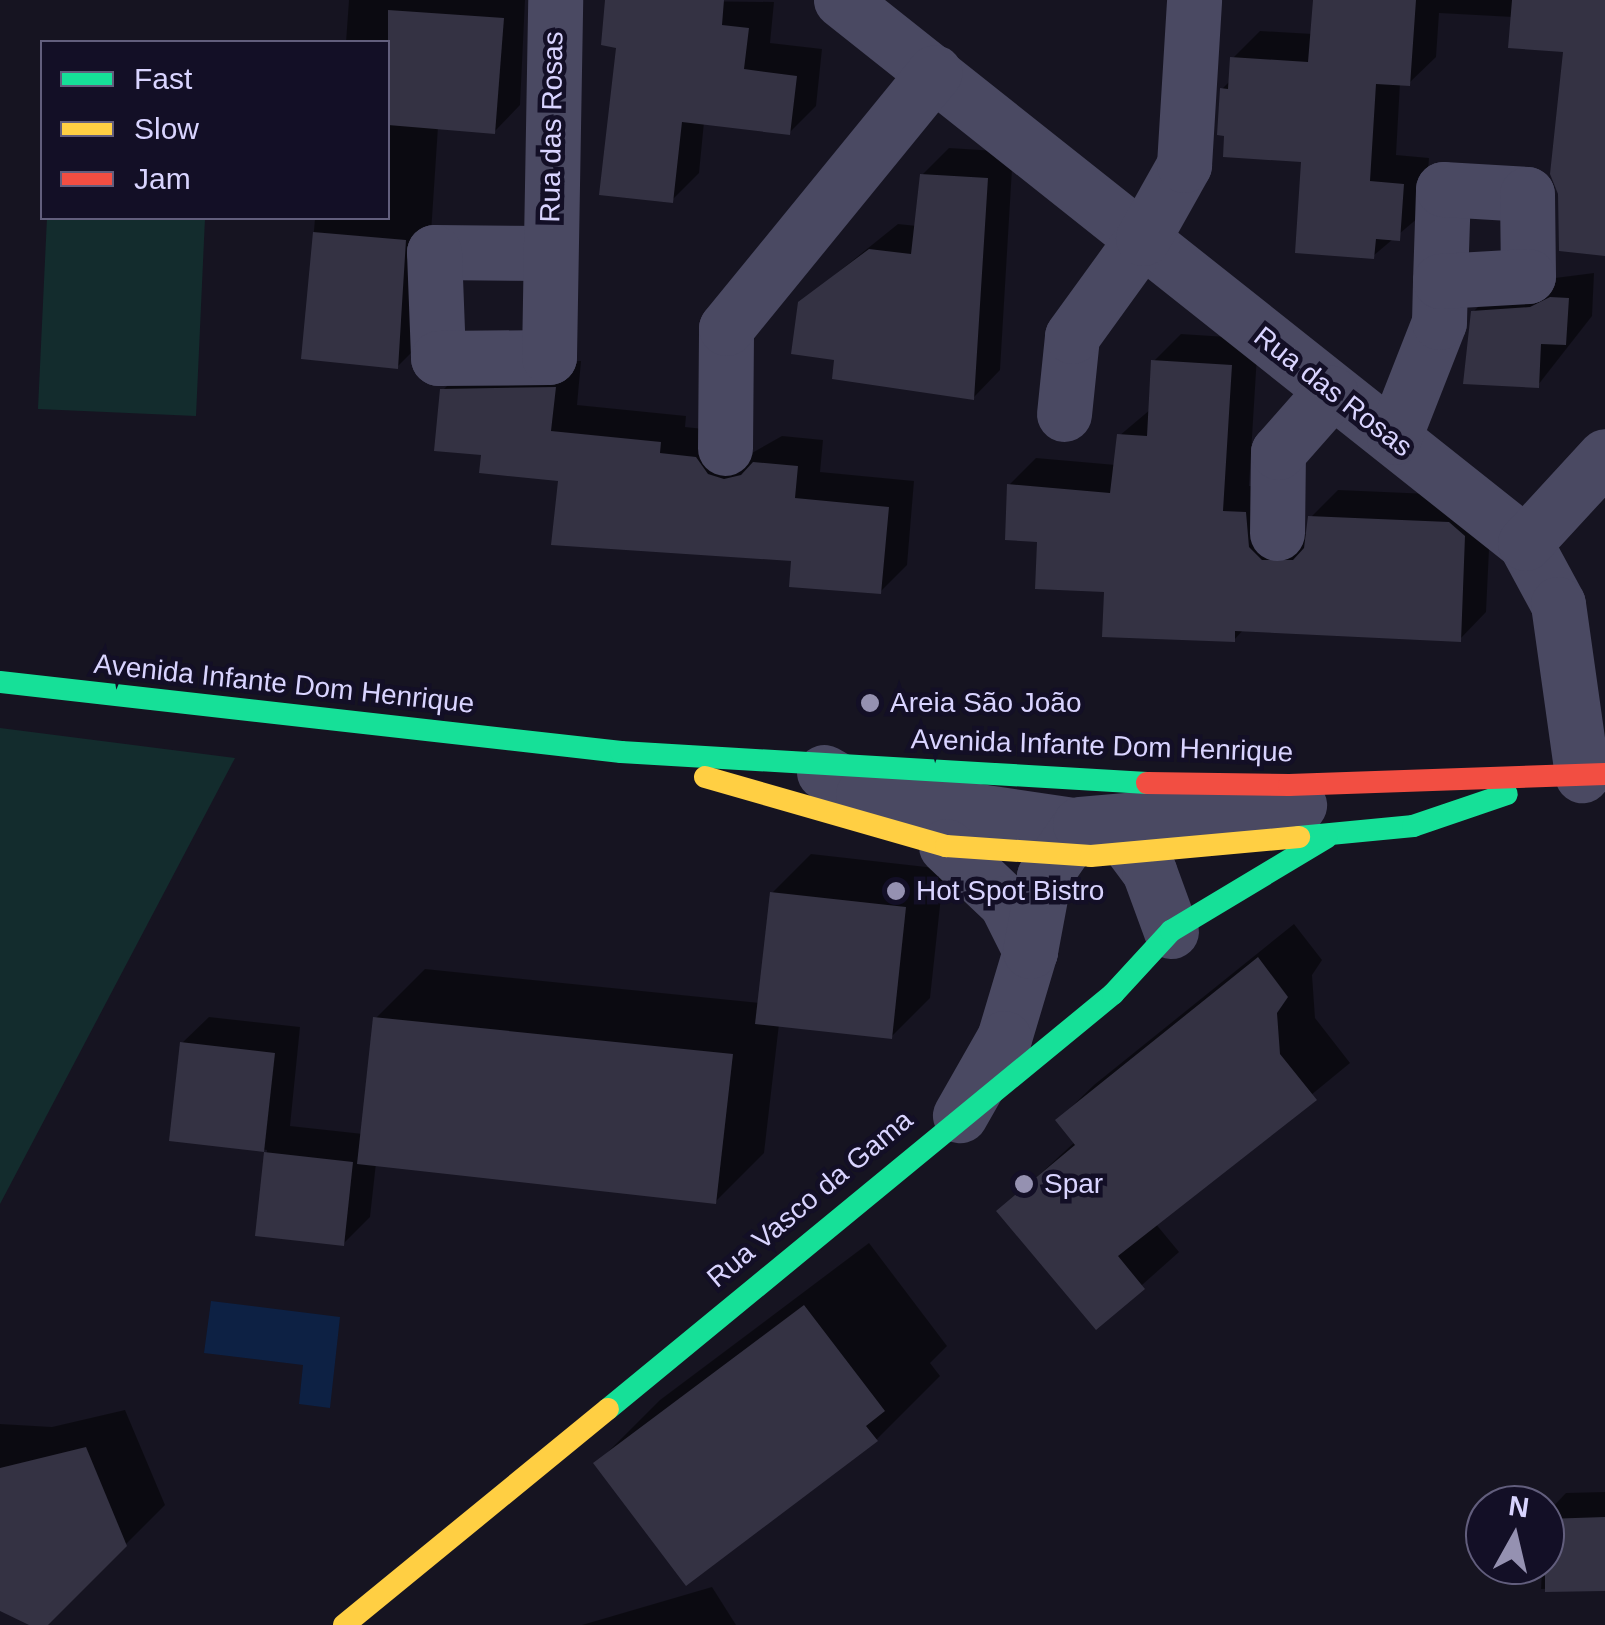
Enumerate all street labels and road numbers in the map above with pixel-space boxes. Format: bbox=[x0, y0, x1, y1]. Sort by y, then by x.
street label: Rua das Rosas bbox=[534, 31, 570, 223]
street label: Rua das Rosas bbox=[1247, 320, 1419, 464]
street label: Avenida Infante Dom Henrique bbox=[92, 647, 476, 721]
street label: Avenida Infante Dom Henrique bbox=[910, 723, 1294, 769]
street label: Rua Vasco da Gama bbox=[700, 1103, 920, 1295]

